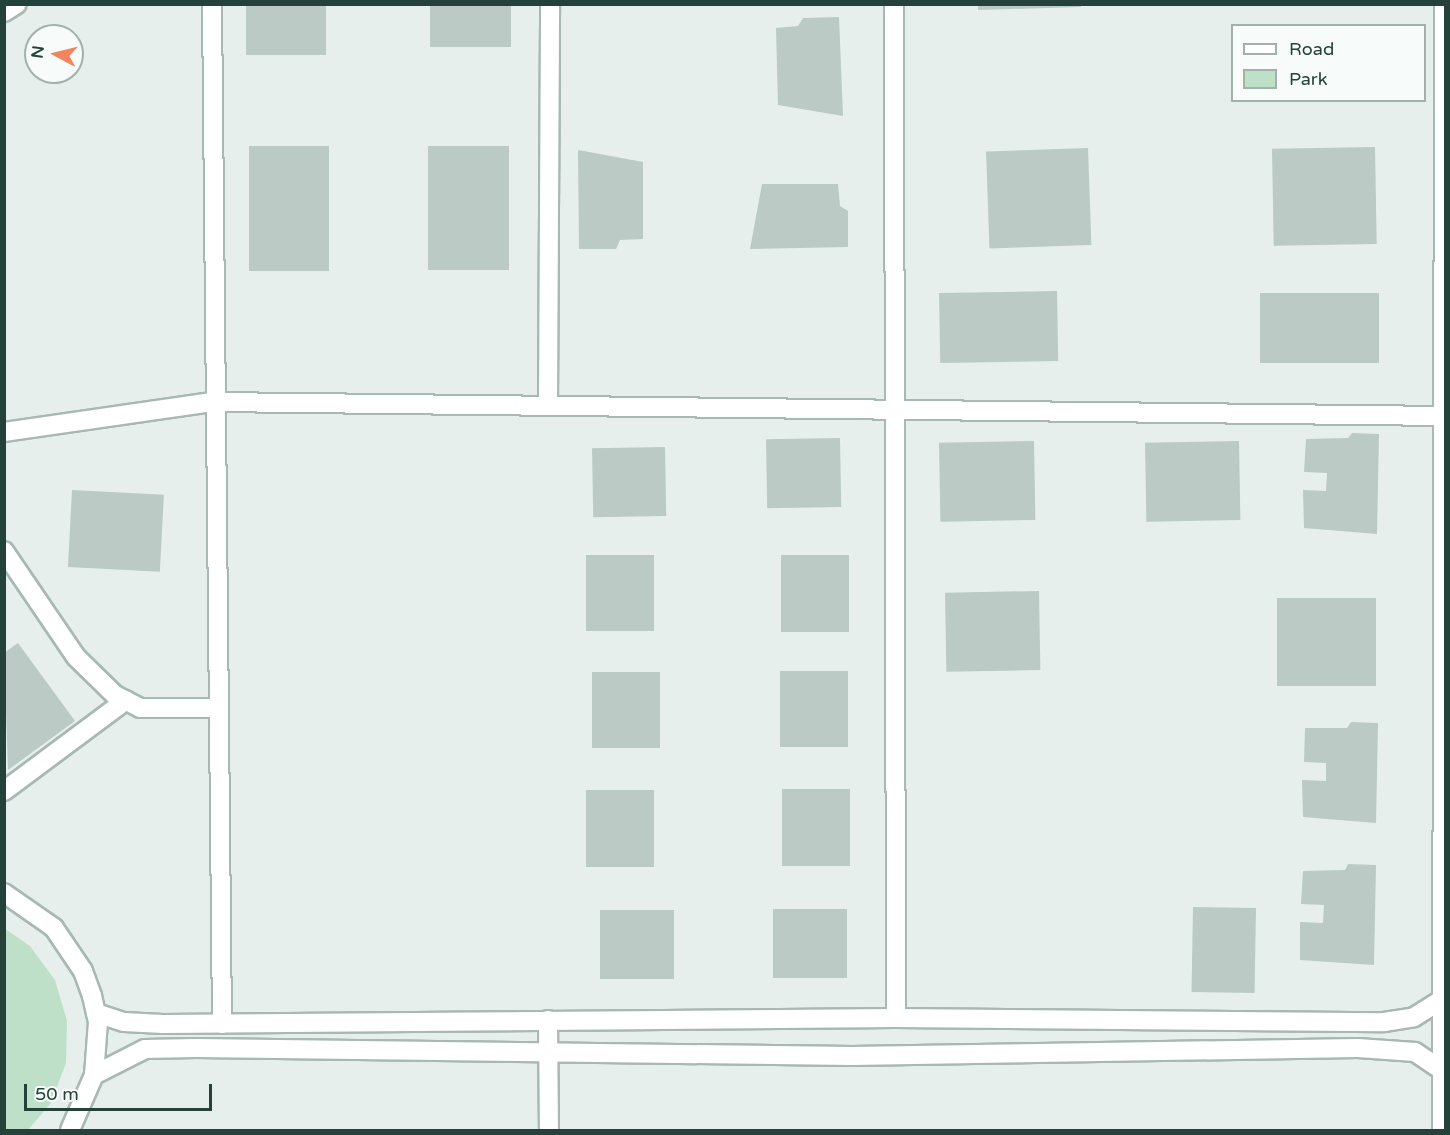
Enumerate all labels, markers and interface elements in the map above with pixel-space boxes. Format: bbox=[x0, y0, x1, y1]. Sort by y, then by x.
north arrow bbox=[24, 24, 84, 84]
legend bbox=[1231, 24, 1426, 102]
text: Road bbox=[1289, 38, 1334, 60]
text: N bbox=[27, 44, 49, 60]
text: Park bbox=[1289, 68, 1327, 90]
scale bar bbox=[27, 1072, 214, 1110]
text: 50 m bbox=[35, 1083, 79, 1105]

